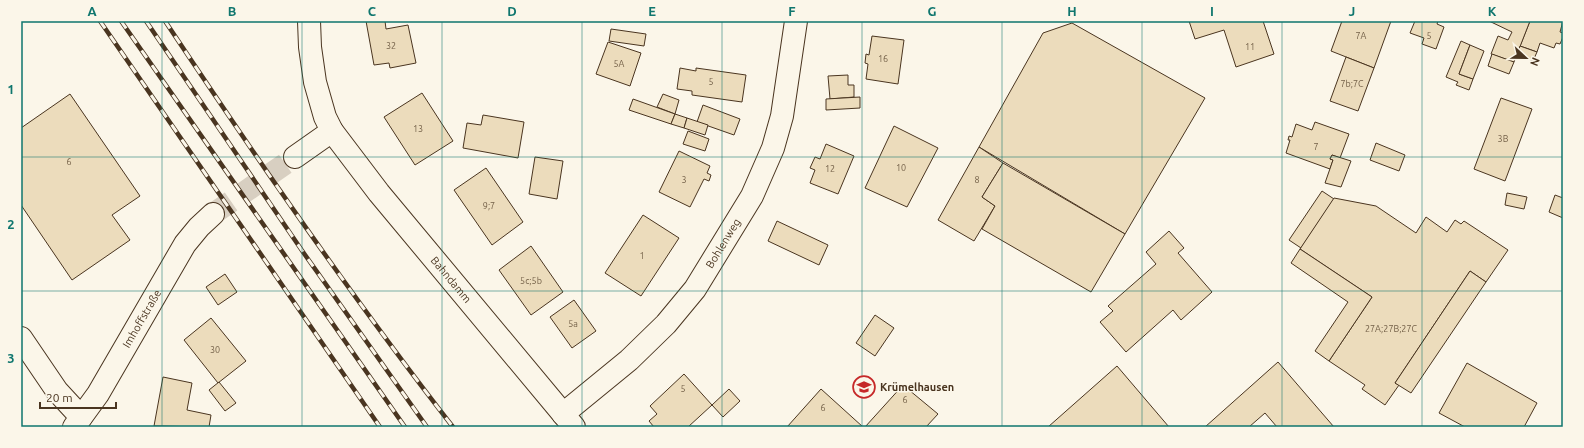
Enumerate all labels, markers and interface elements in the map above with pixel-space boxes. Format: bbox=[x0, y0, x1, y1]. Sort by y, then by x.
text: A bbox=[87, 4, 97, 18]
text: B bbox=[228, 4, 237, 18]
text: C bbox=[368, 4, 377, 18]
text: D bbox=[507, 4, 517, 18]
text: E bbox=[648, 4, 656, 18]
text: F bbox=[788, 4, 796, 18]
text: G bbox=[928, 4, 937, 18]
text: H bbox=[1067, 4, 1077, 18]
text: I bbox=[1210, 4, 1214, 18]
text: J bbox=[1349, 4, 1355, 18]
text: K bbox=[1488, 4, 1497, 18]
house number: 7A bbox=[1356, 31, 1367, 41]
house number: 5 bbox=[1426, 31, 1432, 41]
north arrow bbox=[1506, 38, 1546, 78]
house number: 32 bbox=[386, 41, 396, 51]
house number: 11 bbox=[1245, 42, 1255, 52]
house number: 16 bbox=[878, 54, 888, 64]
text: N bbox=[1528, 56, 1542, 68]
house number: 5A bbox=[614, 59, 625, 69]
house number: 5 bbox=[708, 77, 714, 87]
house number: 7b;7C bbox=[1340, 79, 1364, 89]
text: 1 bbox=[7, 82, 15, 96]
house number: 13 bbox=[413, 124, 423, 134]
house number: 3B bbox=[1498, 134, 1509, 144]
house number: 7 bbox=[1313, 142, 1319, 152]
house number: 6 bbox=[66, 157, 72, 167]
house number: 10 bbox=[896, 163, 906, 173]
house number: 12 bbox=[825, 164, 835, 174]
house number: 3 bbox=[681, 175, 687, 185]
house number: 8 bbox=[974, 175, 980, 185]
house number: 9;7 bbox=[483, 201, 495, 211]
street label: Bohlenweg bbox=[703, 216, 743, 270]
text: 2 bbox=[7, 217, 15, 231]
house number: 1 bbox=[639, 251, 645, 261]
street label: Bahndamm bbox=[429, 254, 474, 305]
house number: 5c;5b bbox=[520, 276, 542, 286]
street label: Imhoffstraße bbox=[120, 287, 163, 350]
house number: 5a bbox=[568, 319, 578, 329]
house number: 27A;27B;27C bbox=[1365, 324, 1418, 334]
house number: 30 bbox=[210, 345, 220, 355]
text: 3 bbox=[7, 351, 15, 365]
school or university icon: Krümelhausen bbox=[851, 374, 877, 400]
place label: Krümelhausen bbox=[880, 381, 954, 393]
scale bar bbox=[40, 384, 116, 410]
house number: 5 bbox=[680, 384, 686, 394]
text: 20 m bbox=[46, 391, 73, 404]
house number: 6 bbox=[902, 395, 908, 405]
house number: 6 bbox=[820, 403, 826, 413]

